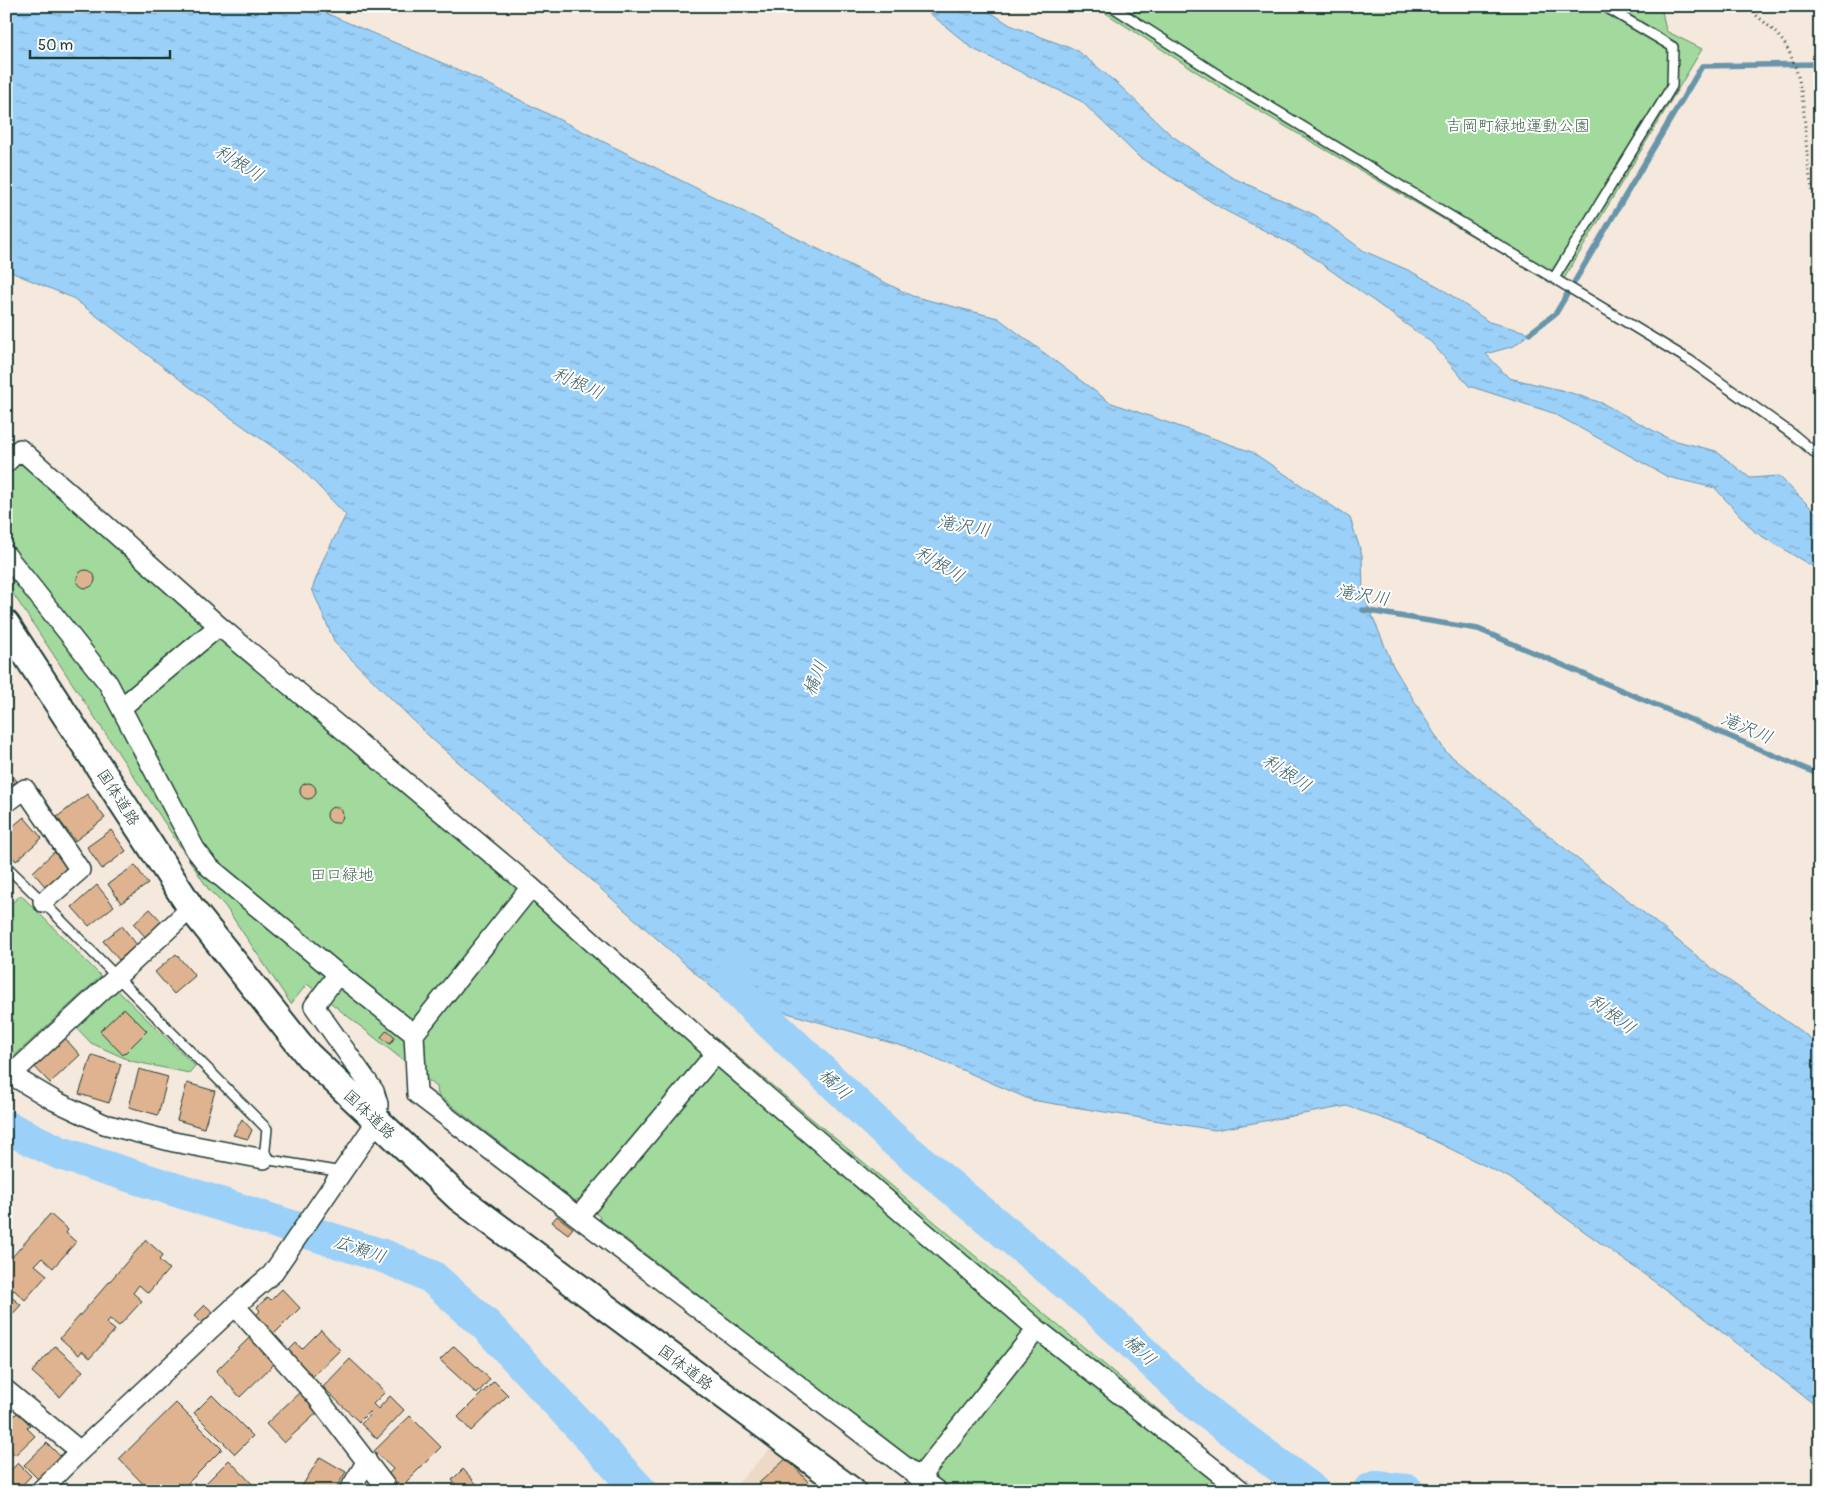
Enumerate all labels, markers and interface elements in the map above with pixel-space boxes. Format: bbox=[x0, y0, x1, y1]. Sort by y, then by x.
scale bar bbox=[30, 28, 170, 60]
text: 50 m bbox=[38, 36, 73, 55]
park label: 吉岡町緑地運動公園 bbox=[1446, 116, 1590, 136]
water label: 利根川 bbox=[210, 139, 268, 187]
water label: 利根川 bbox=[548, 362, 607, 405]
water label: 滝沢川 bbox=[935, 510, 992, 543]
water label: 利根川 bbox=[911, 541, 969, 588]
water label: 滝沢川 bbox=[1334, 579, 1391, 612]
water label: 橘川 bbox=[798, 657, 833, 699]
water label: 滝沢川 bbox=[1717, 707, 1776, 750]
water label: 利根川 bbox=[1258, 749, 1316, 798]
street label: 国体道路 bbox=[92, 765, 144, 830]
park label: 田口緑地 bbox=[310, 865, 374, 885]
water label: 利根川 bbox=[1583, 989, 1640, 1040]
water label: 橘川 bbox=[814, 1064, 856, 1105]
street label: 国体道路 bbox=[339, 1086, 400, 1144]
water label: 広瀬川 bbox=[331, 1230, 389, 1269]
water label: 橘川 bbox=[1119, 1330, 1161, 1371]
street label: 国体道路 bbox=[654, 1341, 717, 1395]

